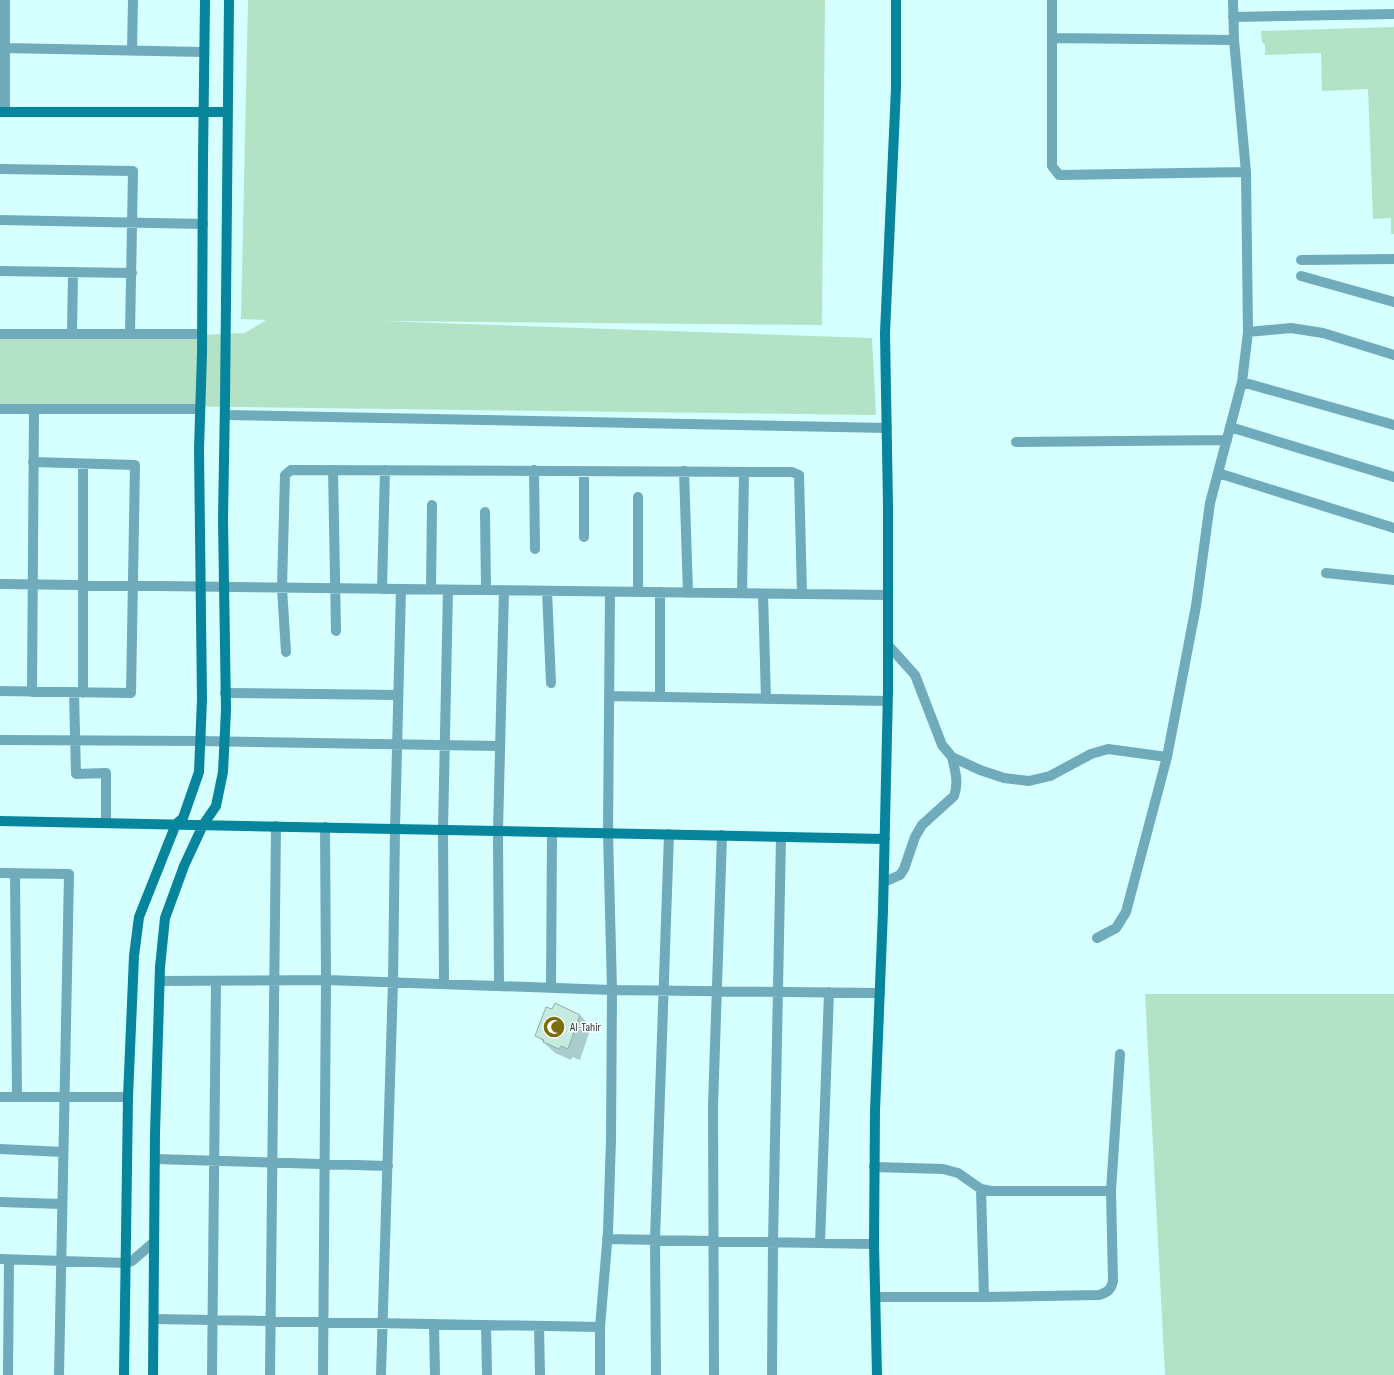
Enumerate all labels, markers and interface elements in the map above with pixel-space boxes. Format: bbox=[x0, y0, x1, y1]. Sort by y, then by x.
mosque icon: Al-Tahir bbox=[541, 1014, 567, 1040]
place label: Al-Tahir bbox=[569, 1020, 601, 1035]

